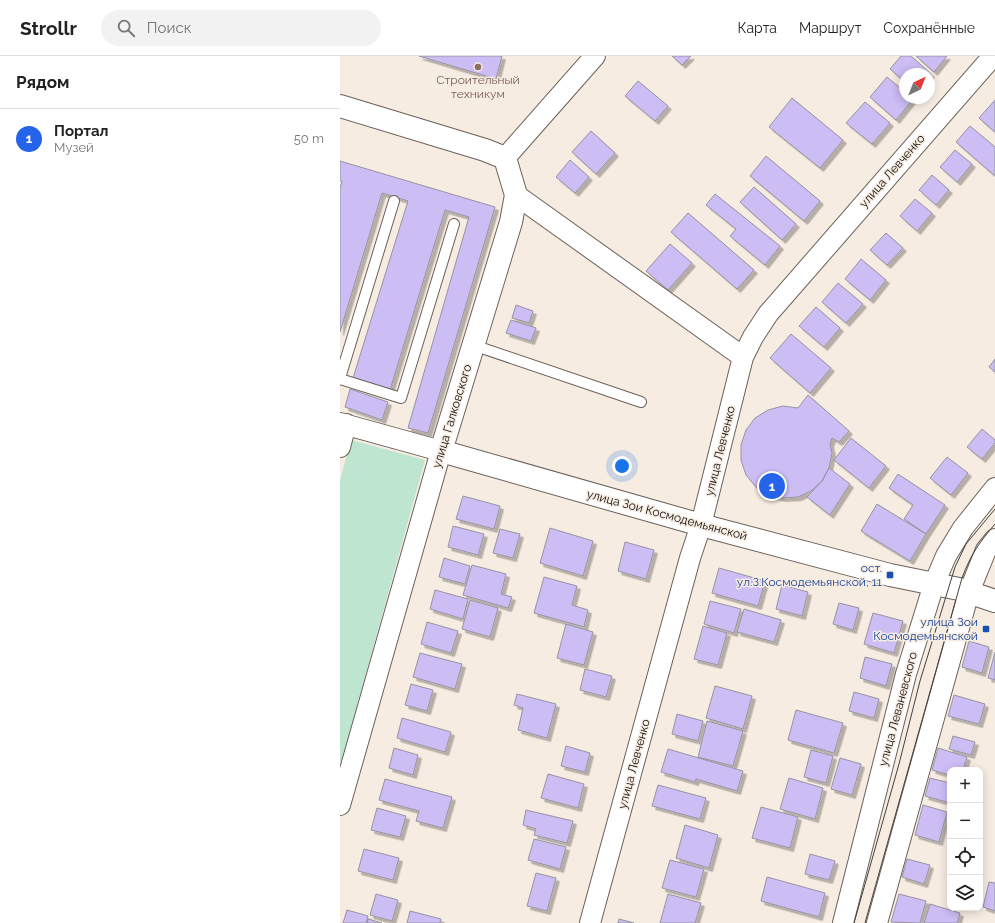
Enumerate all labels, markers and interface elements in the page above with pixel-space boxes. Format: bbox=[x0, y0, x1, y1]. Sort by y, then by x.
search box bbox=[101, 10, 381, 46]
text: Strollr bbox=[20, 17, 77, 39]
icon: search bbox=[115, 17, 137, 39]
text: Поиск bbox=[147, 19, 191, 37]
text: Карта bbox=[738, 20, 777, 36]
text: Маршрут bbox=[799, 20, 861, 36]
text: Сохранённые bbox=[883, 20, 975, 36]
marker: Строительный техникум bbox=[473, 62, 483, 72]
north arrow bbox=[899, 68, 935, 104]
text: Рядом bbox=[16, 72, 69, 92]
place label: Строительный техникум bbox=[436, 73, 520, 101]
text: Портал bbox=[54, 122, 108, 140]
text: 1 bbox=[26, 131, 32, 146]
text: 50 m bbox=[294, 131, 324, 146]
street label: улица Левченко bbox=[856, 132, 928, 210]
text: Музей bbox=[54, 140, 94, 155]
street label: улица Галковского bbox=[430, 362, 474, 470]
street label: улица Левченко bbox=[702, 404, 738, 498]
your location bbox=[612, 456, 632, 476]
pin: 1 bbox=[759, 471, 785, 501]
street label: улица Зои Космодемьянской bbox=[585, 487, 749, 543]
place label: ост. ул.З.Космодемьянской, 11 bbox=[737, 561, 882, 589]
marker: ост. ул.З.Космодемьянской, 11 bbox=[885, 570, 895, 580]
place label: улица Зои Космодемьянской bbox=[873, 615, 978, 643]
marker: улица Зои Космодемьянской bbox=[981, 624, 991, 634]
street label: улица Леваневского bbox=[876, 650, 920, 768]
street label: улица Левченко bbox=[615, 718, 653, 810]
map controls bbox=[947, 767, 983, 911]
button: + bbox=[947, 767, 983, 803]
button: − bbox=[947, 803, 983, 839]
button: locate bbox=[947, 839, 983, 875]
button: layers bbox=[947, 875, 983, 911]

